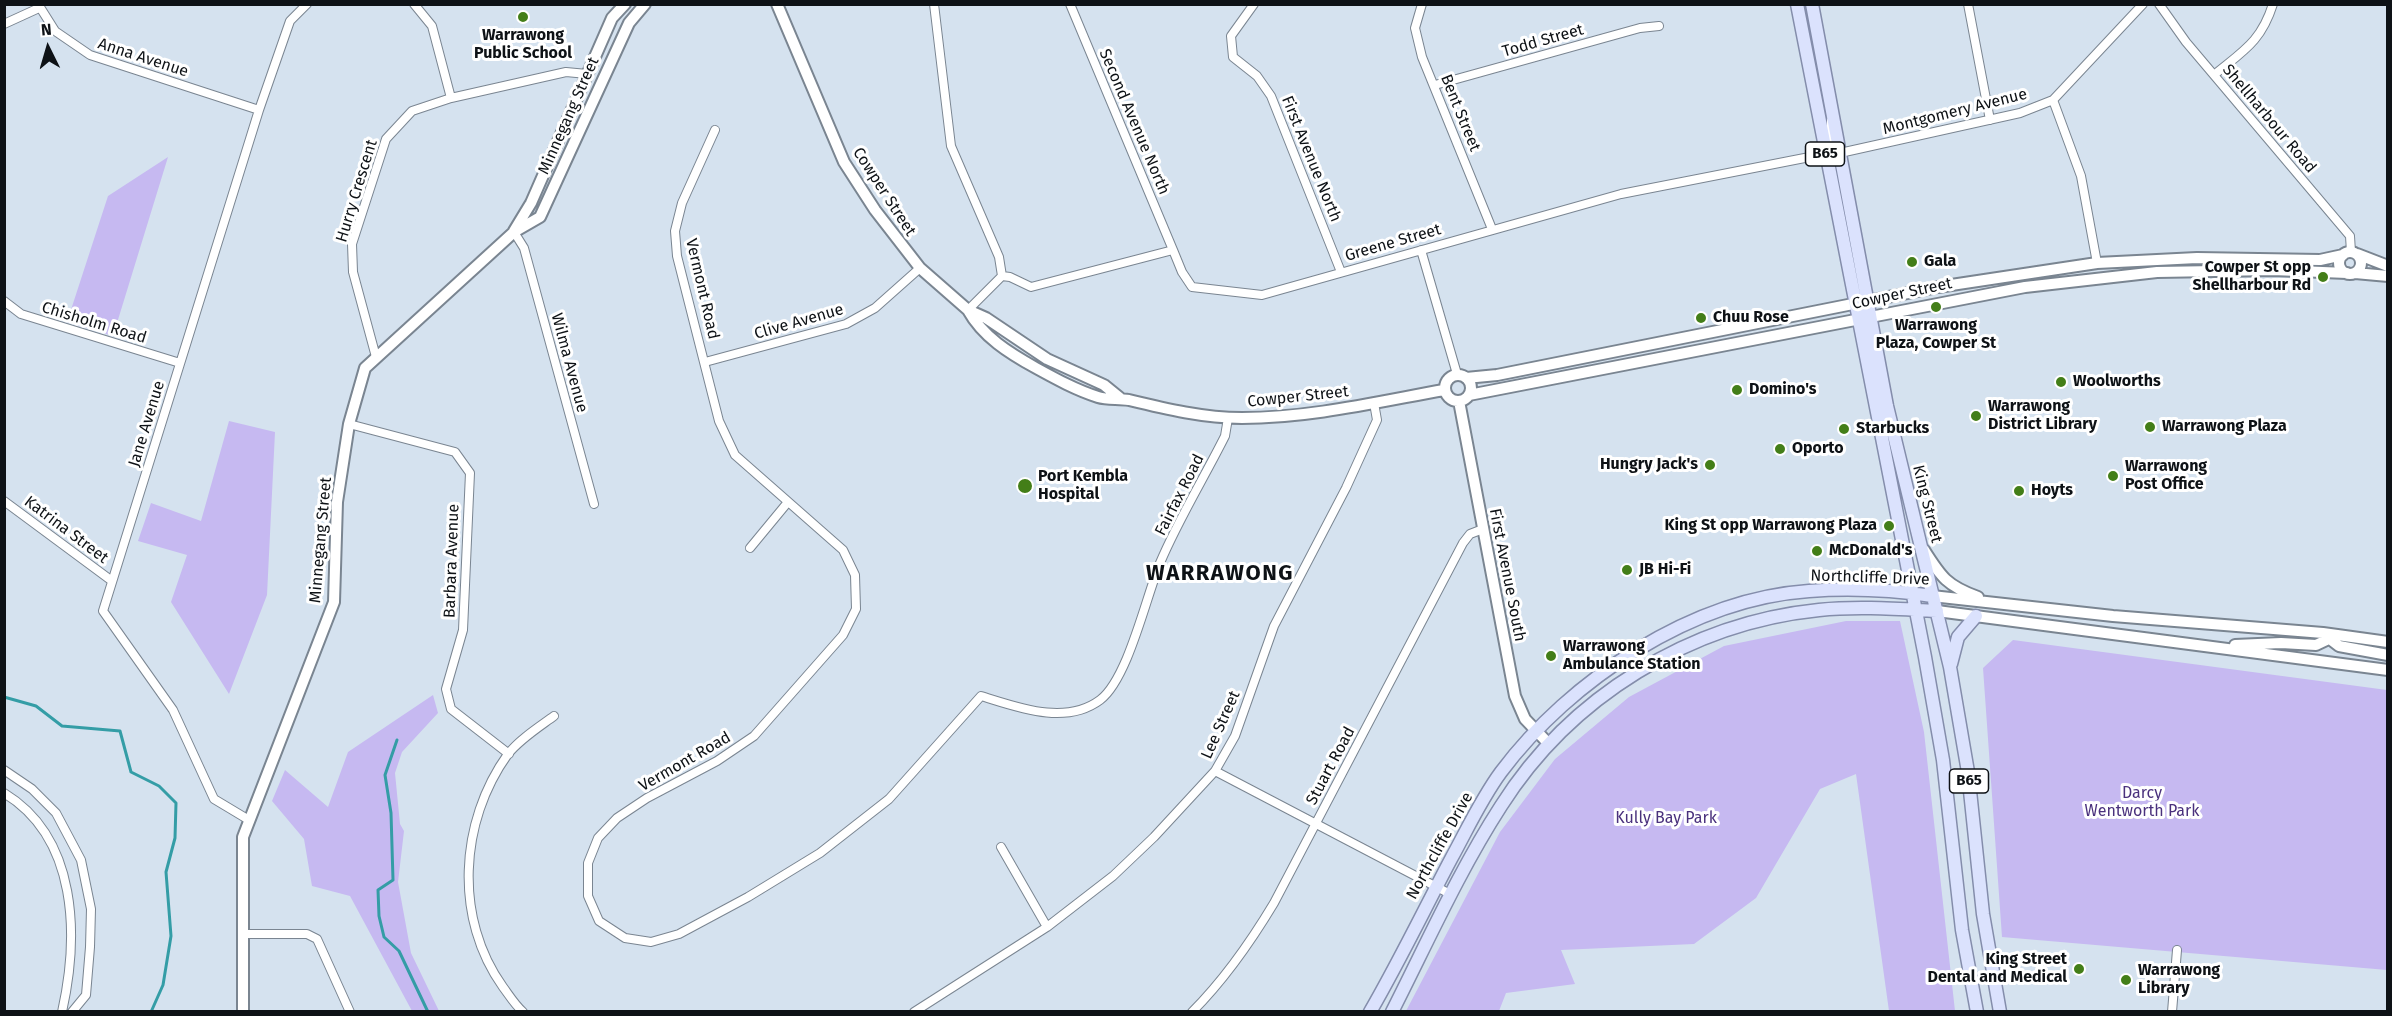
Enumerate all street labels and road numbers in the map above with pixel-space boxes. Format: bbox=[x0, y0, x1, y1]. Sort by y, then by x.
street label: Todd Street bbox=[1500, 20, 1586, 62]
street label: Anna Avenue bbox=[95, 34, 191, 82]
street label: Second Avenue North bbox=[1095, 46, 1173, 198]
street label: Minnegang Street bbox=[535, 54, 603, 178]
street label: Shellharbour Road bbox=[2218, 61, 2320, 177]
street label: Bent Street bbox=[1436, 72, 1484, 154]
street label: Montgomery Avenue bbox=[1881, 85, 2029, 139]
street label: First Avenue North bbox=[1277, 93, 1345, 225]
street label: Hurry Crescent bbox=[332, 137, 382, 245]
road number: B65 bbox=[1806, 142, 1844, 166]
street label: Cowper Street bbox=[848, 144, 920, 240]
street label: Greene Street bbox=[1343, 220, 1443, 266]
street label: Vermont Road bbox=[681, 237, 723, 341]
street label: Cowper Street bbox=[1850, 274, 1954, 314]
street label: Chisholm Road bbox=[39, 298, 149, 348]
street label: Clive Avenue bbox=[752, 300, 846, 344]
street label: Wilma Avenue bbox=[547, 311, 591, 415]
street label: Jane Avenue bbox=[125, 379, 169, 469]
street label: Cowper Street bbox=[1247, 382, 1349, 412]
street label: Fairfax Road bbox=[1151, 451, 1209, 539]
street label: King Street bbox=[1908, 463, 1946, 545]
street label: Minnegang Street bbox=[306, 476, 336, 604]
street label: Katrina Street bbox=[20, 492, 112, 568]
street label: Barbara Avenue bbox=[440, 504, 464, 618]
street label: First Avenue South bbox=[1485, 507, 1529, 643]
street label: Northcliffe Drive bbox=[1810, 566, 1930, 590]
street label: Lee Street bbox=[1197, 688, 1245, 762]
street label: Stuart Road bbox=[1302, 724, 1360, 808]
street label: Vermont Road bbox=[636, 728, 734, 796]
road number: B65 bbox=[1950, 769, 1988, 793]
street label: Northcliffe Drive bbox=[1403, 789, 1477, 903]

